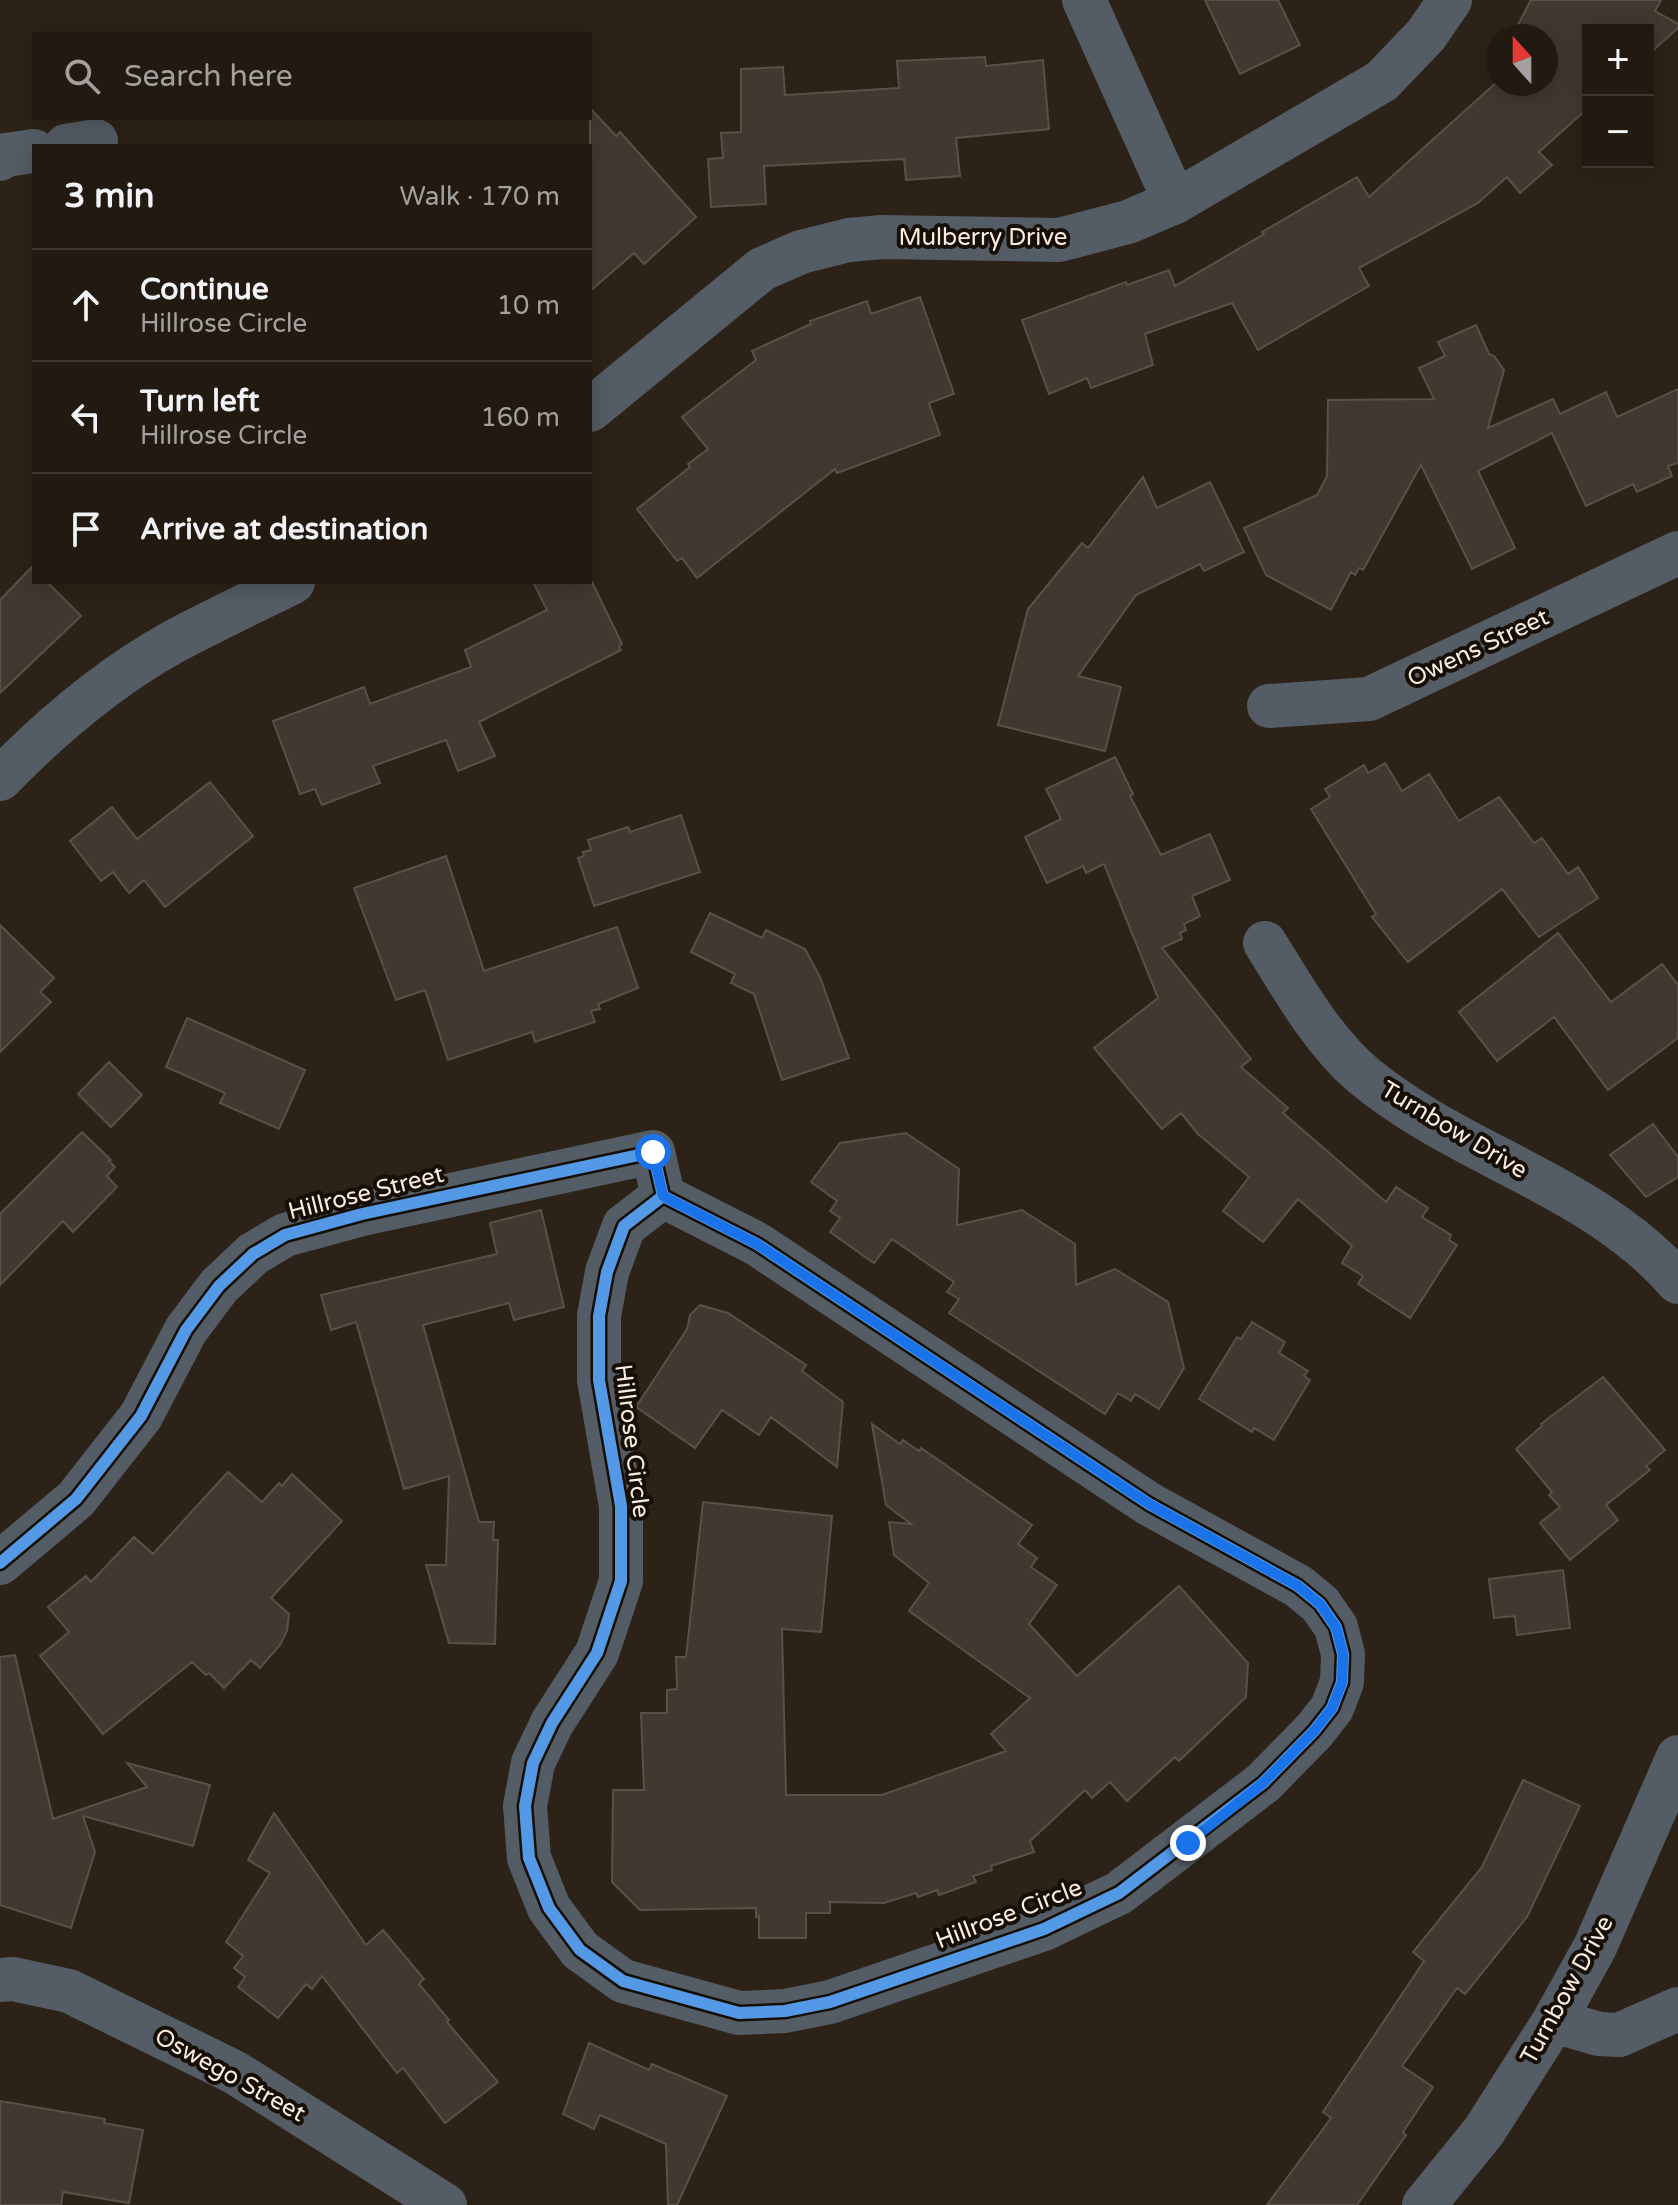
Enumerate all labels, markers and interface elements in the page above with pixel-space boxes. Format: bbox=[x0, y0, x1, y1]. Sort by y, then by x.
north arrow bbox=[1486, 24, 1558, 96]
map controls bbox=[1582, 24, 1654, 168]
button: + bbox=[1582, 24, 1654, 96]
search box bbox=[32, 32, 592, 120]
icon: search bbox=[60, 54, 104, 98]
text: Search here bbox=[124, 58, 293, 95]
button: − bbox=[1582, 96, 1654, 168]
text: 3 min bbox=[64, 176, 155, 217]
text: Walk · 170 m bbox=[400, 181, 560, 212]
street label: Mulberry Drive bbox=[899, 223, 1067, 252]
text: Continue bbox=[140, 271, 269, 308]
icon: ahead bbox=[64, 283, 108, 327]
text: 10 m bbox=[497, 290, 560, 321]
text: Hillrose Circle bbox=[140, 308, 307, 339]
text: Turn left bbox=[140, 383, 259, 420]
icon: left bbox=[64, 395, 108, 439]
text: 160 m bbox=[480, 402, 560, 433]
text: Hillrose Circle bbox=[140, 420, 307, 451]
icon: arrive bbox=[64, 507, 108, 551]
text: Arrive at destination bbox=[140, 511, 428, 548]
street label: Owens Street bbox=[1403, 603, 1553, 693]
street label: Turnbow Drive bbox=[1376, 1075, 1532, 1185]
route start bbox=[635, 1134, 671, 1170]
street label: Hillrose Street bbox=[285, 1160, 447, 1226]
street label: Hillrose Circle bbox=[608, 1363, 656, 1519]
route end bbox=[1170, 1825, 1206, 1861]
street label: Hillrose Circle bbox=[932, 1873, 1086, 1955]
street label: Turnbow Drive bbox=[1514, 1911, 1620, 2069]
street label: Oswego Street bbox=[150, 2022, 310, 2128]

